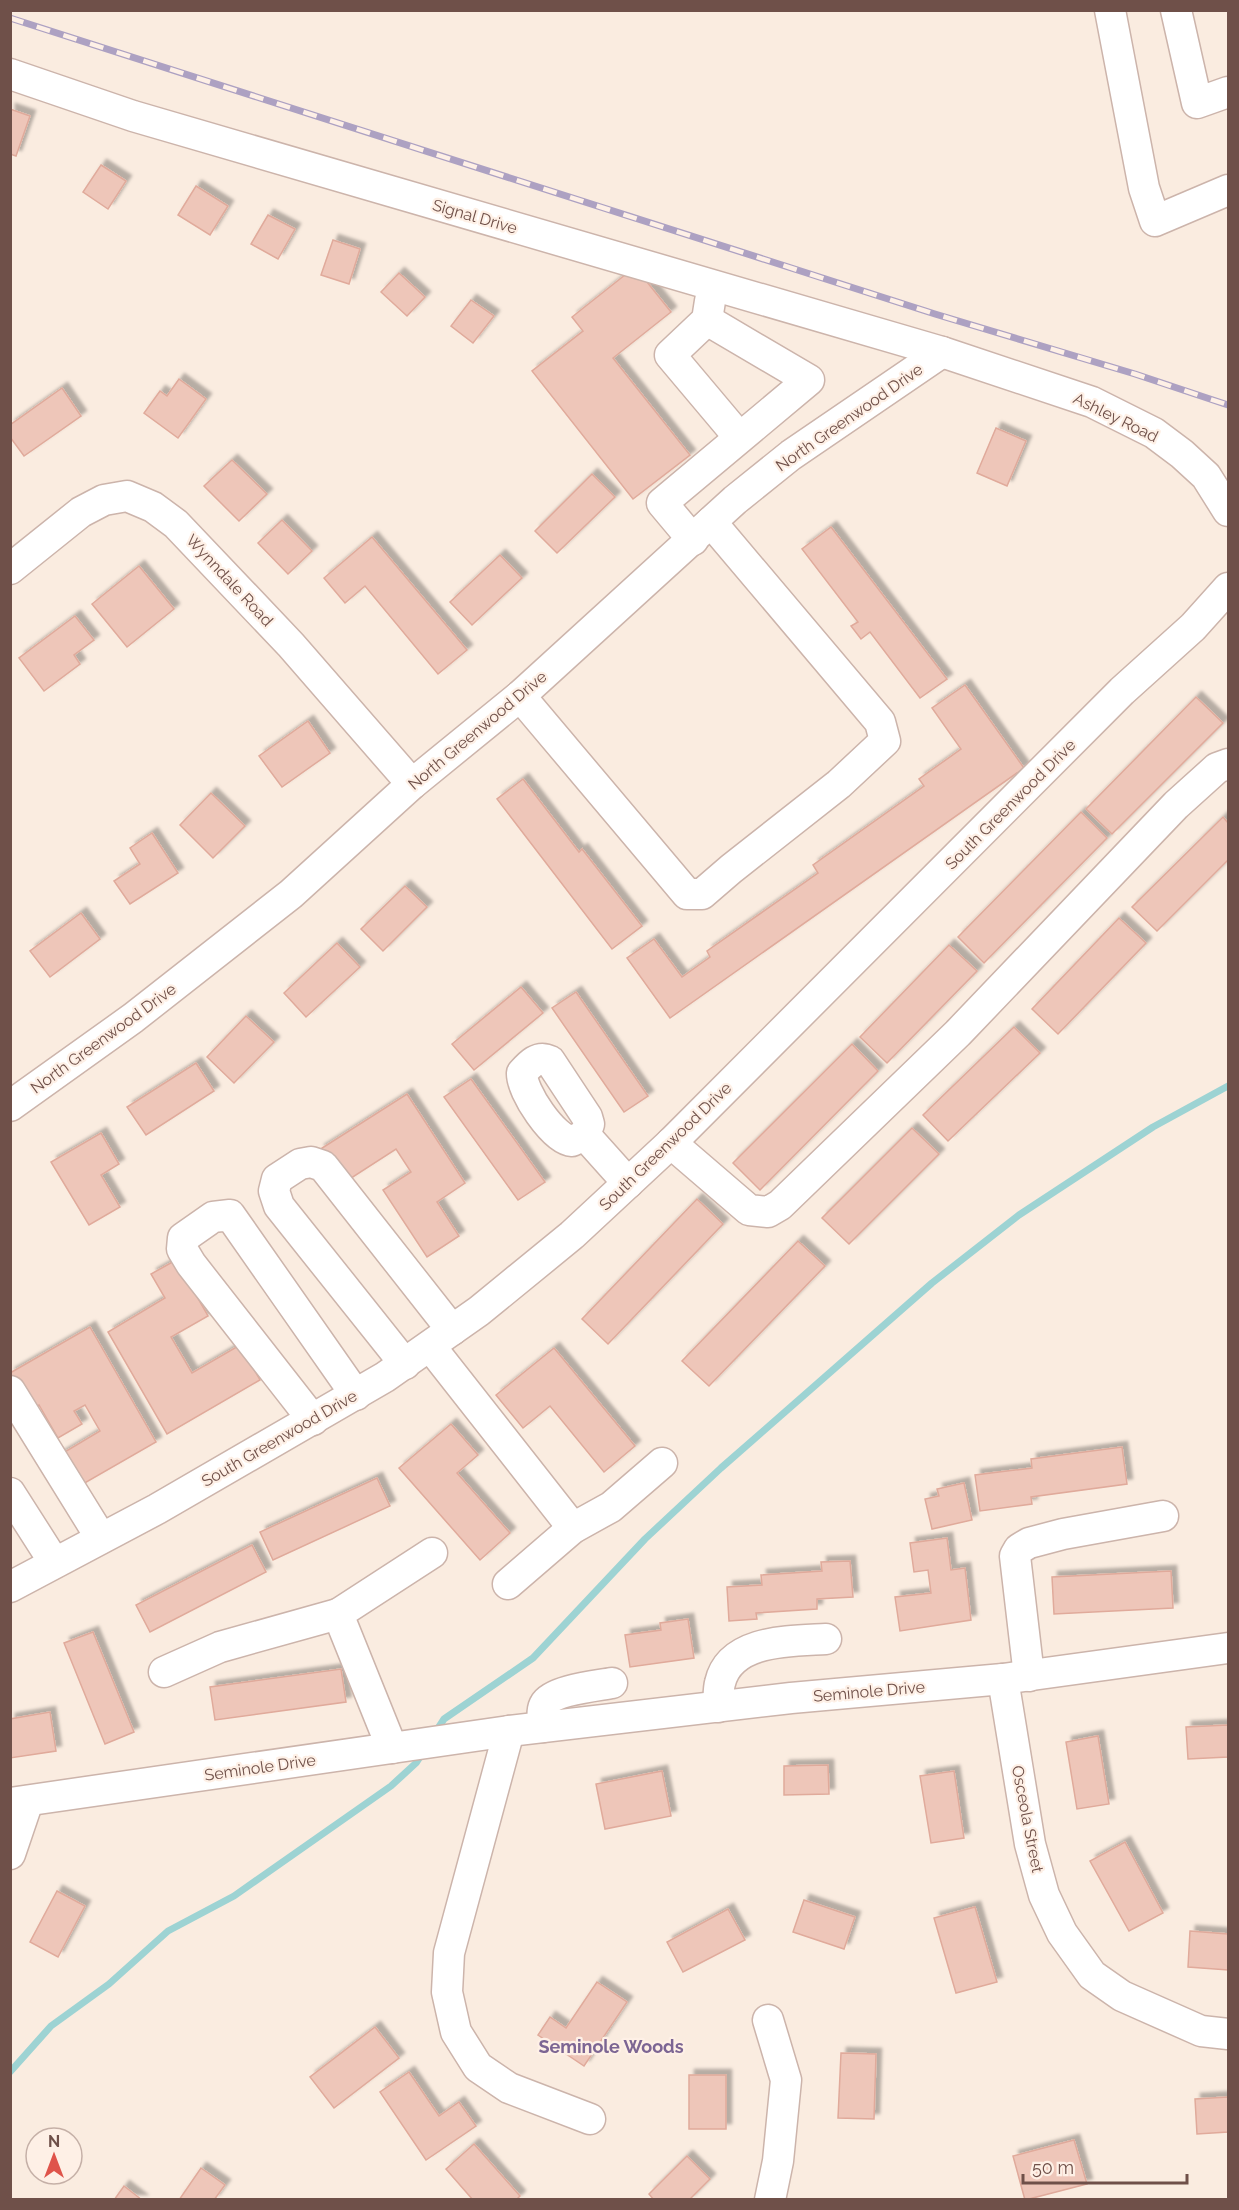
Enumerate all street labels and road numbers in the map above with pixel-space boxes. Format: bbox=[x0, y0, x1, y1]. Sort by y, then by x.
street label: Signal Drive bbox=[430, 195, 519, 238]
street label: North Greenwood Drive bbox=[772, 359, 926, 475]
street label: Ashley Road bbox=[1070, 389, 1161, 446]
street label: Wynndale Road bbox=[182, 530, 277, 630]
street label: North Greenwood Drive bbox=[404, 667, 550, 794]
street label: South Greenwood Drive bbox=[941, 735, 1079, 873]
street label: North Greenwood Drive bbox=[27, 979, 180, 1097]
street label: South Greenwood Drive bbox=[595, 1078, 735, 1214]
street label: South Greenwood Drive bbox=[198, 1386, 360, 1491]
street label: Seminole Drive bbox=[812, 1677, 926, 1706]
street label: Seminole Drive bbox=[203, 1750, 317, 1785]
street label: Osceola Street bbox=[1008, 1764, 1047, 1875]

